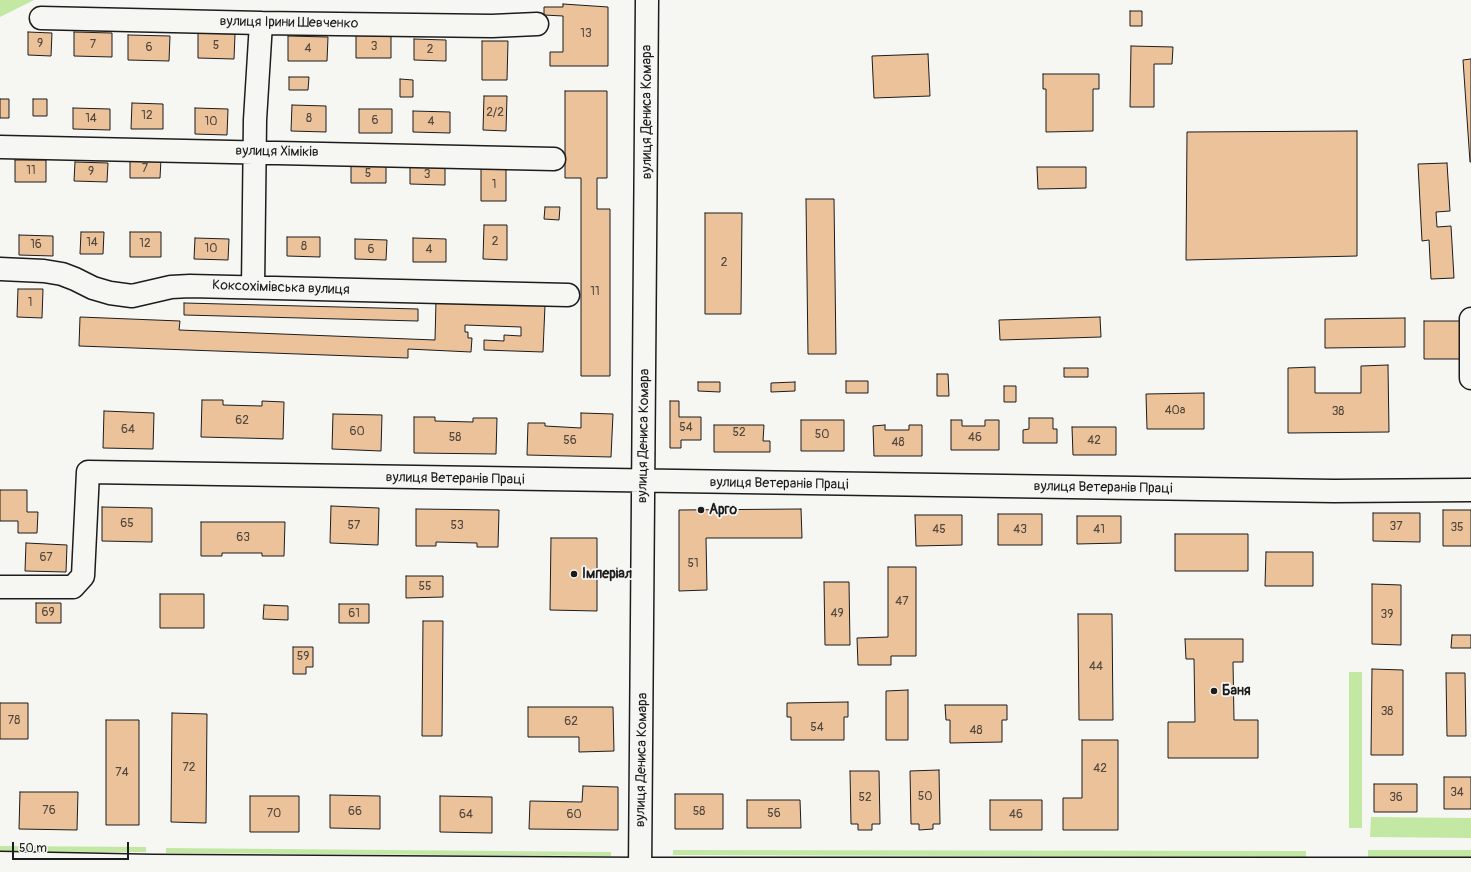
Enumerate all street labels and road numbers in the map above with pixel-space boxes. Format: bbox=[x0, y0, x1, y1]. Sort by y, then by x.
street label: вулиця Ірини Шевченко bbox=[219, 13, 359, 33]
street label: вулиця Дениса Комара bbox=[639, 45, 655, 179]
street label: вулиця Хіміків bbox=[235, 143, 319, 161]
street label: Коксохімівська вулиця bbox=[212, 277, 350, 299]
street label: вулиця Дениса Комара bbox=[634, 369, 654, 503]
street label: вулиця Ветеранів Праці bbox=[385, 469, 525, 489]
street label: вулиця Ветеранів Праці bbox=[709, 474, 849, 494]
street label: вулиця Ветеранів Праці bbox=[1033, 478, 1173, 498]
street label: вулиця Дениса Комара bbox=[632, 693, 652, 827]

